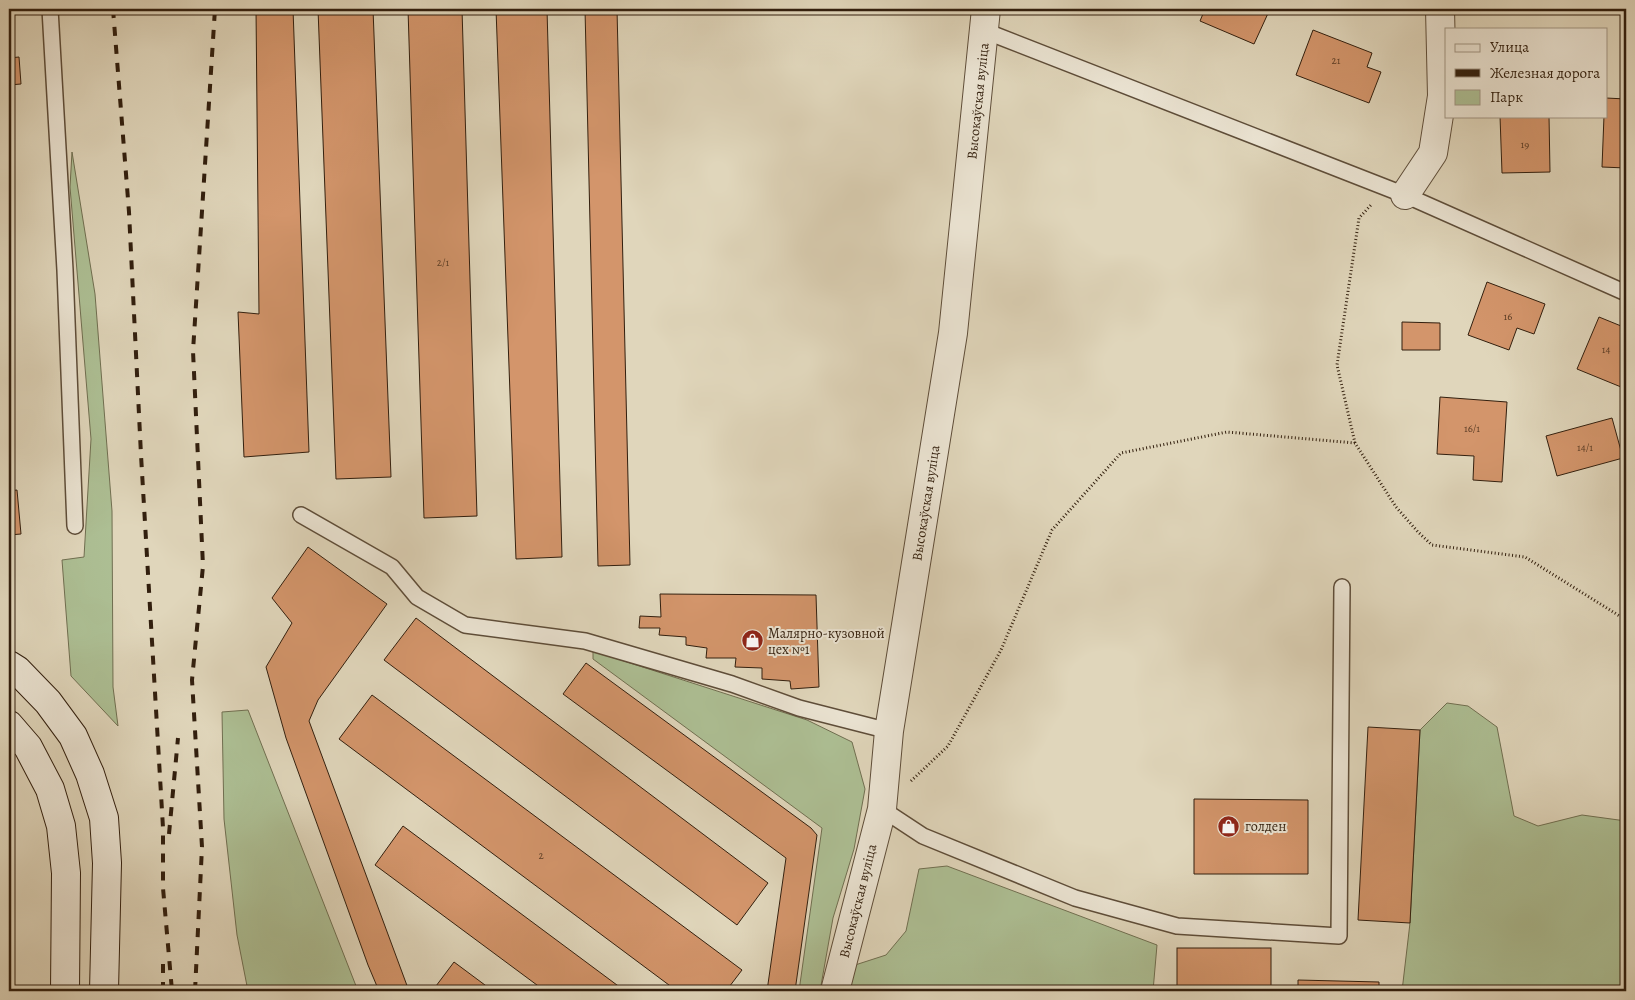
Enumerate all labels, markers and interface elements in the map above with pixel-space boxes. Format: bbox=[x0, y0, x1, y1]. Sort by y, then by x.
legend bbox=[1445, 28, 1608, 118]
text: Улица bbox=[1490, 37, 1529, 57]
street label: Высокаўская вуліца bbox=[962, 41, 994, 160]
house number: 21 bbox=[1332, 53, 1341, 68]
text: Железная дорога bbox=[1490, 63, 1600, 83]
text: Парк bbox=[1490, 87, 1523, 107]
house number: 19 bbox=[1521, 137, 1529, 152]
house number: 2/1 bbox=[437, 255, 450, 270]
house number: 16 bbox=[1504, 309, 1512, 324]
house number: 14 bbox=[1602, 342, 1610, 357]
house number: 16/1 bbox=[1464, 421, 1480, 436]
house number: 14/1 bbox=[1577, 440, 1593, 455]
street label: Высокаўская вуліца bbox=[907, 443, 945, 562]
place label: Малярно-кузовной цех №1 bbox=[768, 624, 885, 659]
shop icon: Малярно-кузовной цех №1 bbox=[740, 629, 764, 653]
shop icon: голден bbox=[1217, 814, 1241, 838]
place label: голден bbox=[1245, 817, 1286, 836]
street label: Высокаўская вуліца bbox=[835, 841, 881, 960]
house number: 2 bbox=[538, 848, 544, 863]

